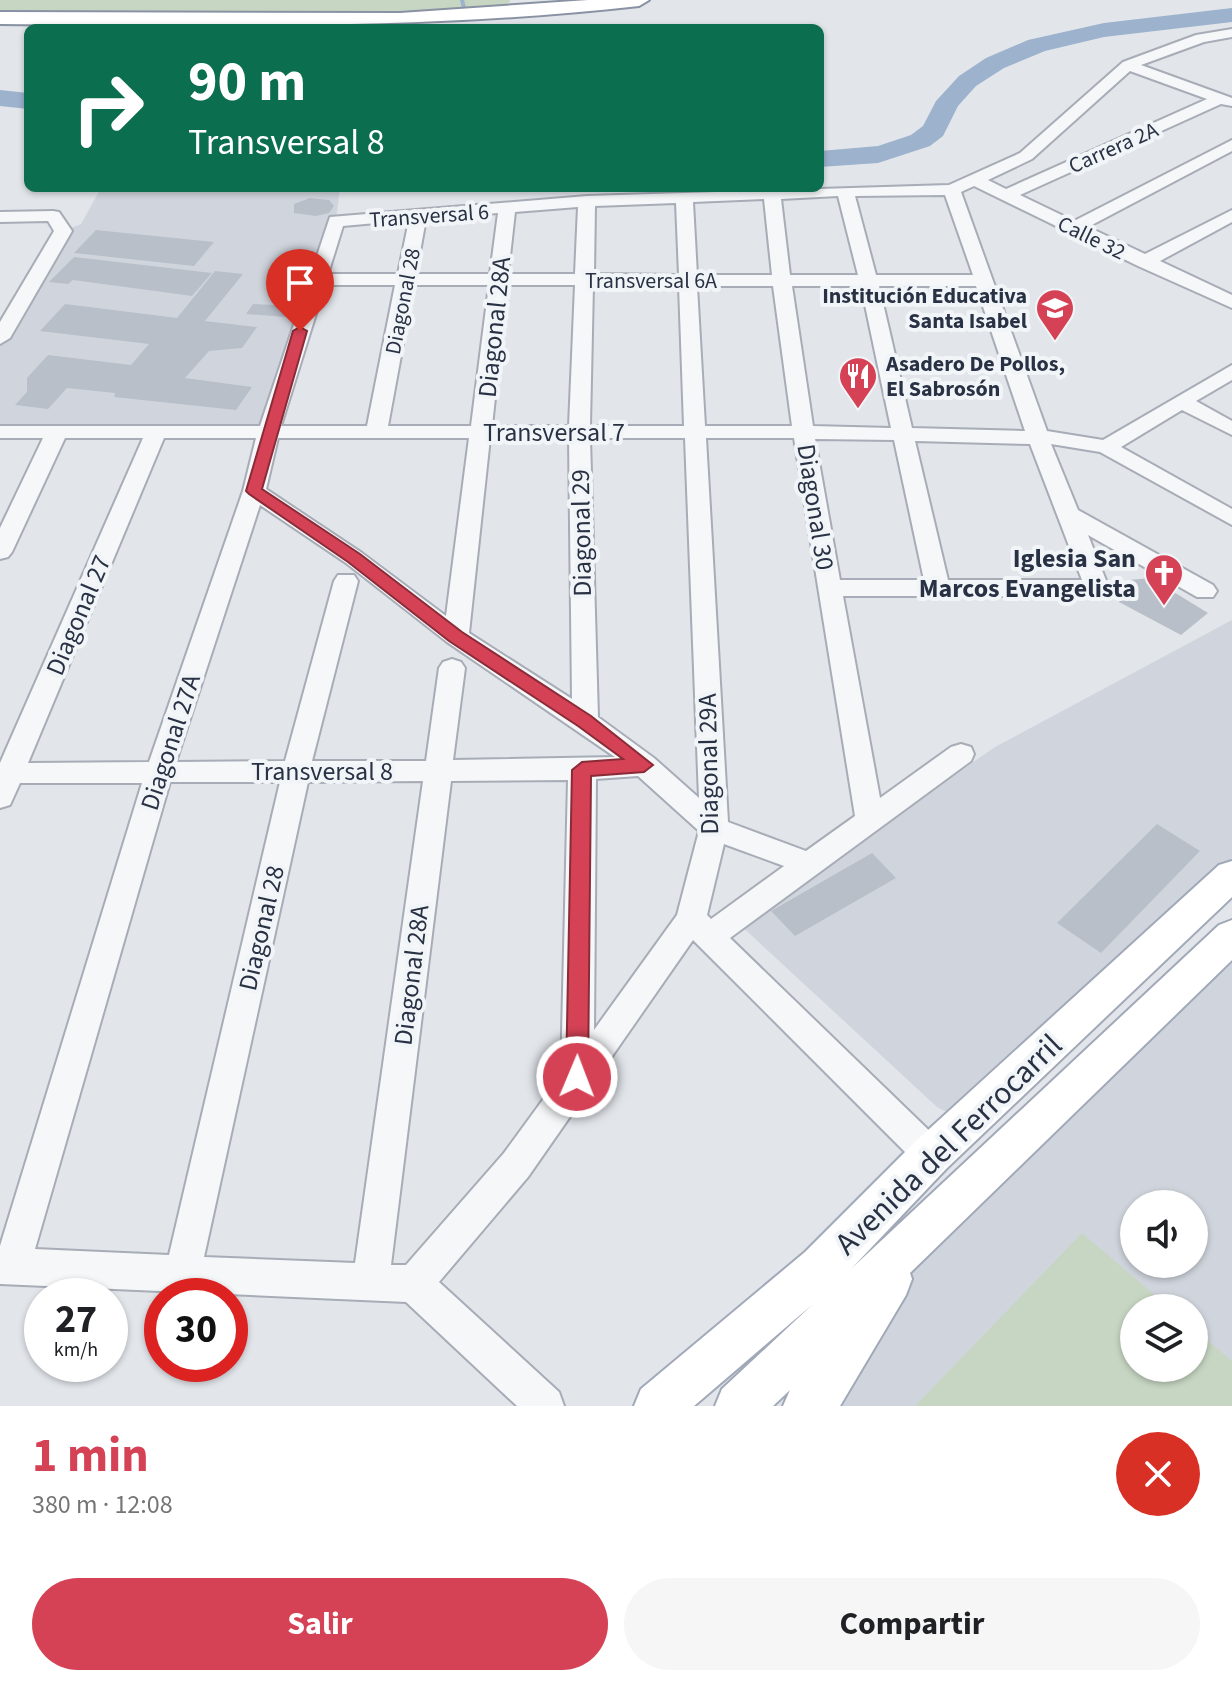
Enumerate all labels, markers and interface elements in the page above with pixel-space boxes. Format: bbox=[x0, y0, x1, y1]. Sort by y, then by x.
text: 90 m bbox=[188, 43, 306, 122]
icon: right bbox=[56, 56, 160, 160]
street label: Carrera 2A bbox=[1063, 114, 1163, 182]
text: Transversal 8 bbox=[188, 117, 385, 168]
street label: Transversal 6 bbox=[368, 196, 490, 236]
street label: Calle 32 bbox=[1052, 208, 1131, 268]
street label: Diagonal 28 bbox=[377, 245, 429, 357]
pin bbox=[266, 249, 334, 331]
street label: Diagonal 28A bbox=[469, 254, 520, 399]
icon: arrive bbox=[278, 261, 322, 305]
street label: Transversal 6A bbox=[585, 265, 717, 297]
place label: Institución Educativa Santa Isabel bbox=[822, 280, 1028, 337]
school or university icon: Institución Educativa Santa Isabel bbox=[1034, 287, 1076, 342]
place label: Asadero De Pollos, El Sabrosón bbox=[885, 348, 1065, 405]
restaurant icon: Asadero De Pollos, El Sabrosón bbox=[837, 355, 879, 410]
street label: Transversal 7 bbox=[483, 414, 625, 451]
street label: Diagonal 30 bbox=[787, 441, 844, 573]
street label: Diagonal 29 bbox=[562, 469, 601, 597]
place label: Iglesia San Marcos Evangelista bbox=[919, 540, 1136, 607]
street label: Diagonal 27 bbox=[37, 549, 120, 681]
church icon: Iglesia San Marcos Evangelista bbox=[1143, 552, 1185, 607]
street label: Diagonal 27A bbox=[131, 668, 210, 815]
street label: Diagonal 29A bbox=[689, 692, 728, 835]
street label: Transversal 8 bbox=[251, 753, 393, 790]
street label: Diagonal 28 bbox=[229, 862, 294, 994]
street label: Diagonal 28A bbox=[385, 902, 439, 1048]
street label: Avenida del Ferrocarril bbox=[825, 1024, 1073, 1266]
position arrow bbox=[535, 1035, 619, 1119]
map controls bbox=[1120, 1190, 1208, 1382]
button: sound bbox=[1120, 1190, 1208, 1278]
speed limit sign: 30 bbox=[144, 1278, 248, 1382]
text: 27 bbox=[55, 1291, 97, 1348]
button: layers bbox=[1120, 1294, 1208, 1382]
text: km/h bbox=[54, 1336, 98, 1364]
text: 1 min bbox=[32, 1422, 149, 1490]
button: close bbox=[1116, 1432, 1200, 1516]
text: 380 m · 12:08 bbox=[32, 1486, 173, 1523]
button: Salir bbox=[32, 1578, 608, 1670]
button: Compartir bbox=[624, 1578, 1200, 1670]

